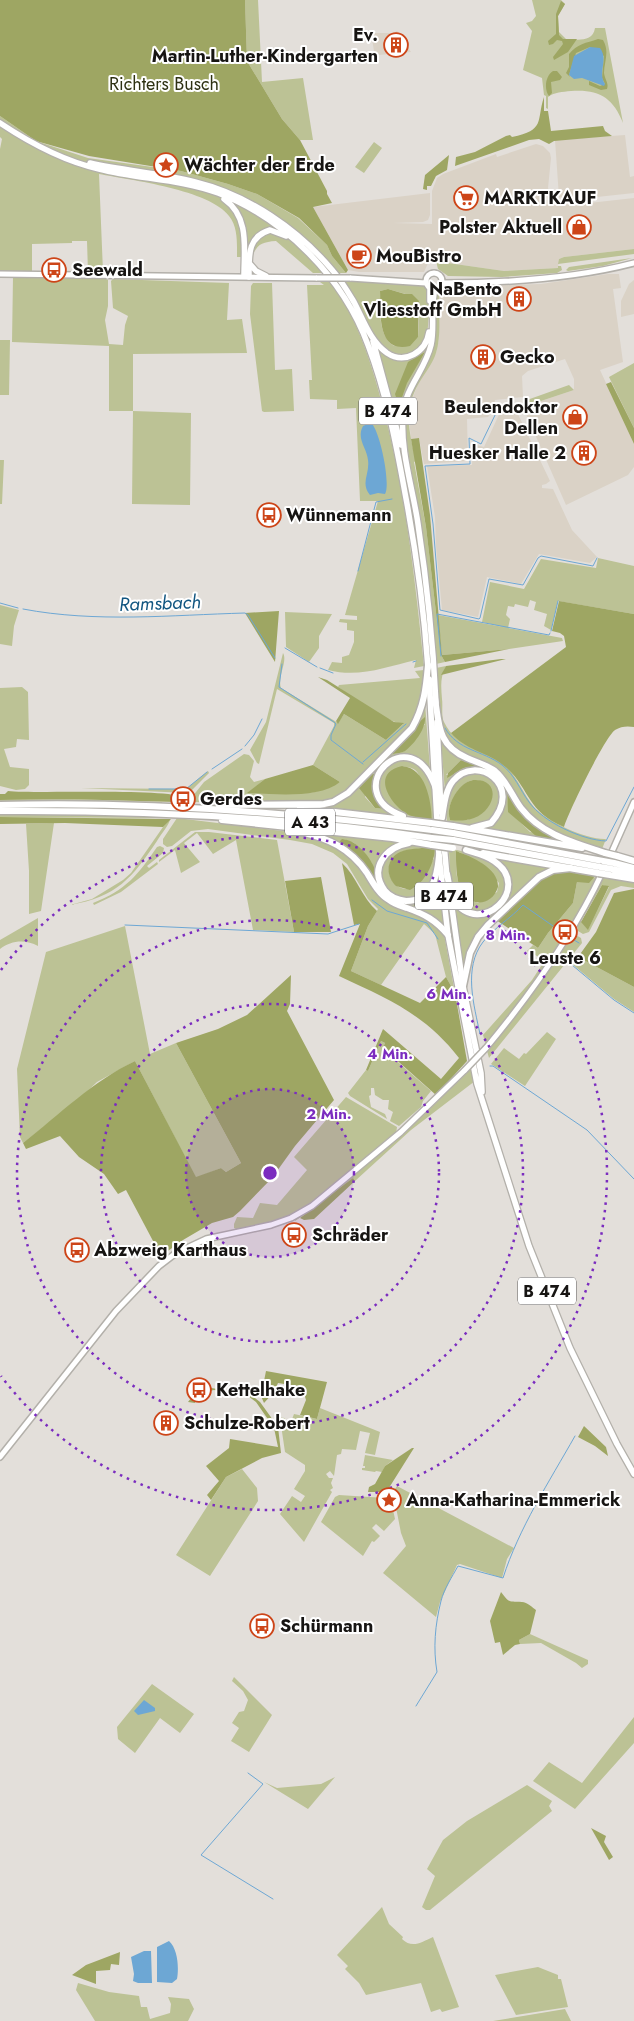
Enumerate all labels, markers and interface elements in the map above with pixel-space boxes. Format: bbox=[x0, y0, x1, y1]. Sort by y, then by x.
place label: Ev. Martin-Luther-Kindergarten bbox=[152, 22, 378, 69]
building icon: Ev. Martin-Luther-Kindergarten bbox=[383, 32, 409, 58]
park label: Richters Busch bbox=[109, 71, 219, 97]
place icon: Wächter der Erde bbox=[153, 152, 179, 178]
place label: Wächter der Erde bbox=[184, 152, 335, 178]
supermarket icon: MARKTKAUF bbox=[453, 185, 479, 211]
place label: MARKTKAUF bbox=[484, 185, 597, 211]
place label: Polster Aktuell bbox=[439, 214, 562, 240]
shop icon: Polster Aktuell bbox=[566, 214, 592, 240]
cafe icon: MouBistro bbox=[346, 243, 372, 269]
place label: MouBistro bbox=[376, 243, 462, 269]
bus stop icon: Seewald bbox=[41, 257, 67, 283]
place label: Seewald bbox=[72, 257, 143, 283]
place label: NaBento Vliesstoff GmbH bbox=[362, 276, 502, 323]
building icon: NaBento Vliesstoff GmbH bbox=[506, 286, 532, 312]
building icon: Gecko bbox=[470, 344, 496, 370]
place label: Gecko bbox=[500, 344, 555, 370]
place label: Beulendoktor Dellen bbox=[444, 394, 559, 441]
road number: B 474 bbox=[359, 398, 417, 424]
shop icon: Beulendoktor Dellen bbox=[562, 404, 588, 430]
place label: Huesker Halle 2 bbox=[429, 440, 566, 466]
building icon: Huesker Halle 2 bbox=[571, 440, 597, 466]
bus stop icon: Wünnemann bbox=[256, 502, 282, 528]
place label: Wünnemann bbox=[286, 502, 392, 528]
water label: Ramsbach bbox=[118, 588, 202, 618]
bus stop icon: Gerdes bbox=[170, 786, 196, 812]
place label: Gerdes bbox=[200, 786, 262, 812]
road number: A 43 bbox=[285, 809, 335, 836]
road number: B 474 bbox=[415, 882, 473, 909]
bus stop icon: Leuste 6 bbox=[552, 919, 578, 945]
text: 8 Min. bbox=[486, 924, 530, 946]
place label: Leuste 6 bbox=[529, 945, 601, 971]
text: 6 Min. bbox=[426, 983, 472, 1005]
text: 4 Min. bbox=[367, 1043, 413, 1065]
text: 2 Min. bbox=[306, 1103, 352, 1125]
centre of rings bbox=[261, 1164, 279, 1182]
bus stop icon: Schräder bbox=[281, 1222, 307, 1248]
place label: Schräder bbox=[312, 1222, 389, 1248]
bus stop icon: Abzweig Karthaus bbox=[64, 1237, 90, 1263]
place label: Abzweig Karthaus bbox=[93, 1237, 247, 1263]
road number: B 474 bbox=[518, 1278, 576, 1304]
bus stop icon: Kettelhake bbox=[186, 1377, 212, 1403]
place label: Kettelhake bbox=[216, 1377, 305, 1403]
building icon: Schulze-Robert bbox=[153, 1410, 179, 1436]
place label: Schulze-Robert bbox=[184, 1410, 310, 1436]
place icon: Anna-Katharina-Emmerick bbox=[376, 1487, 402, 1513]
place label: Anna-Katharina-Emmerick bbox=[405, 1487, 621, 1513]
bus stop icon: Schürmann bbox=[249, 1613, 275, 1639]
place label: Schürmann bbox=[280, 1613, 373, 1639]

